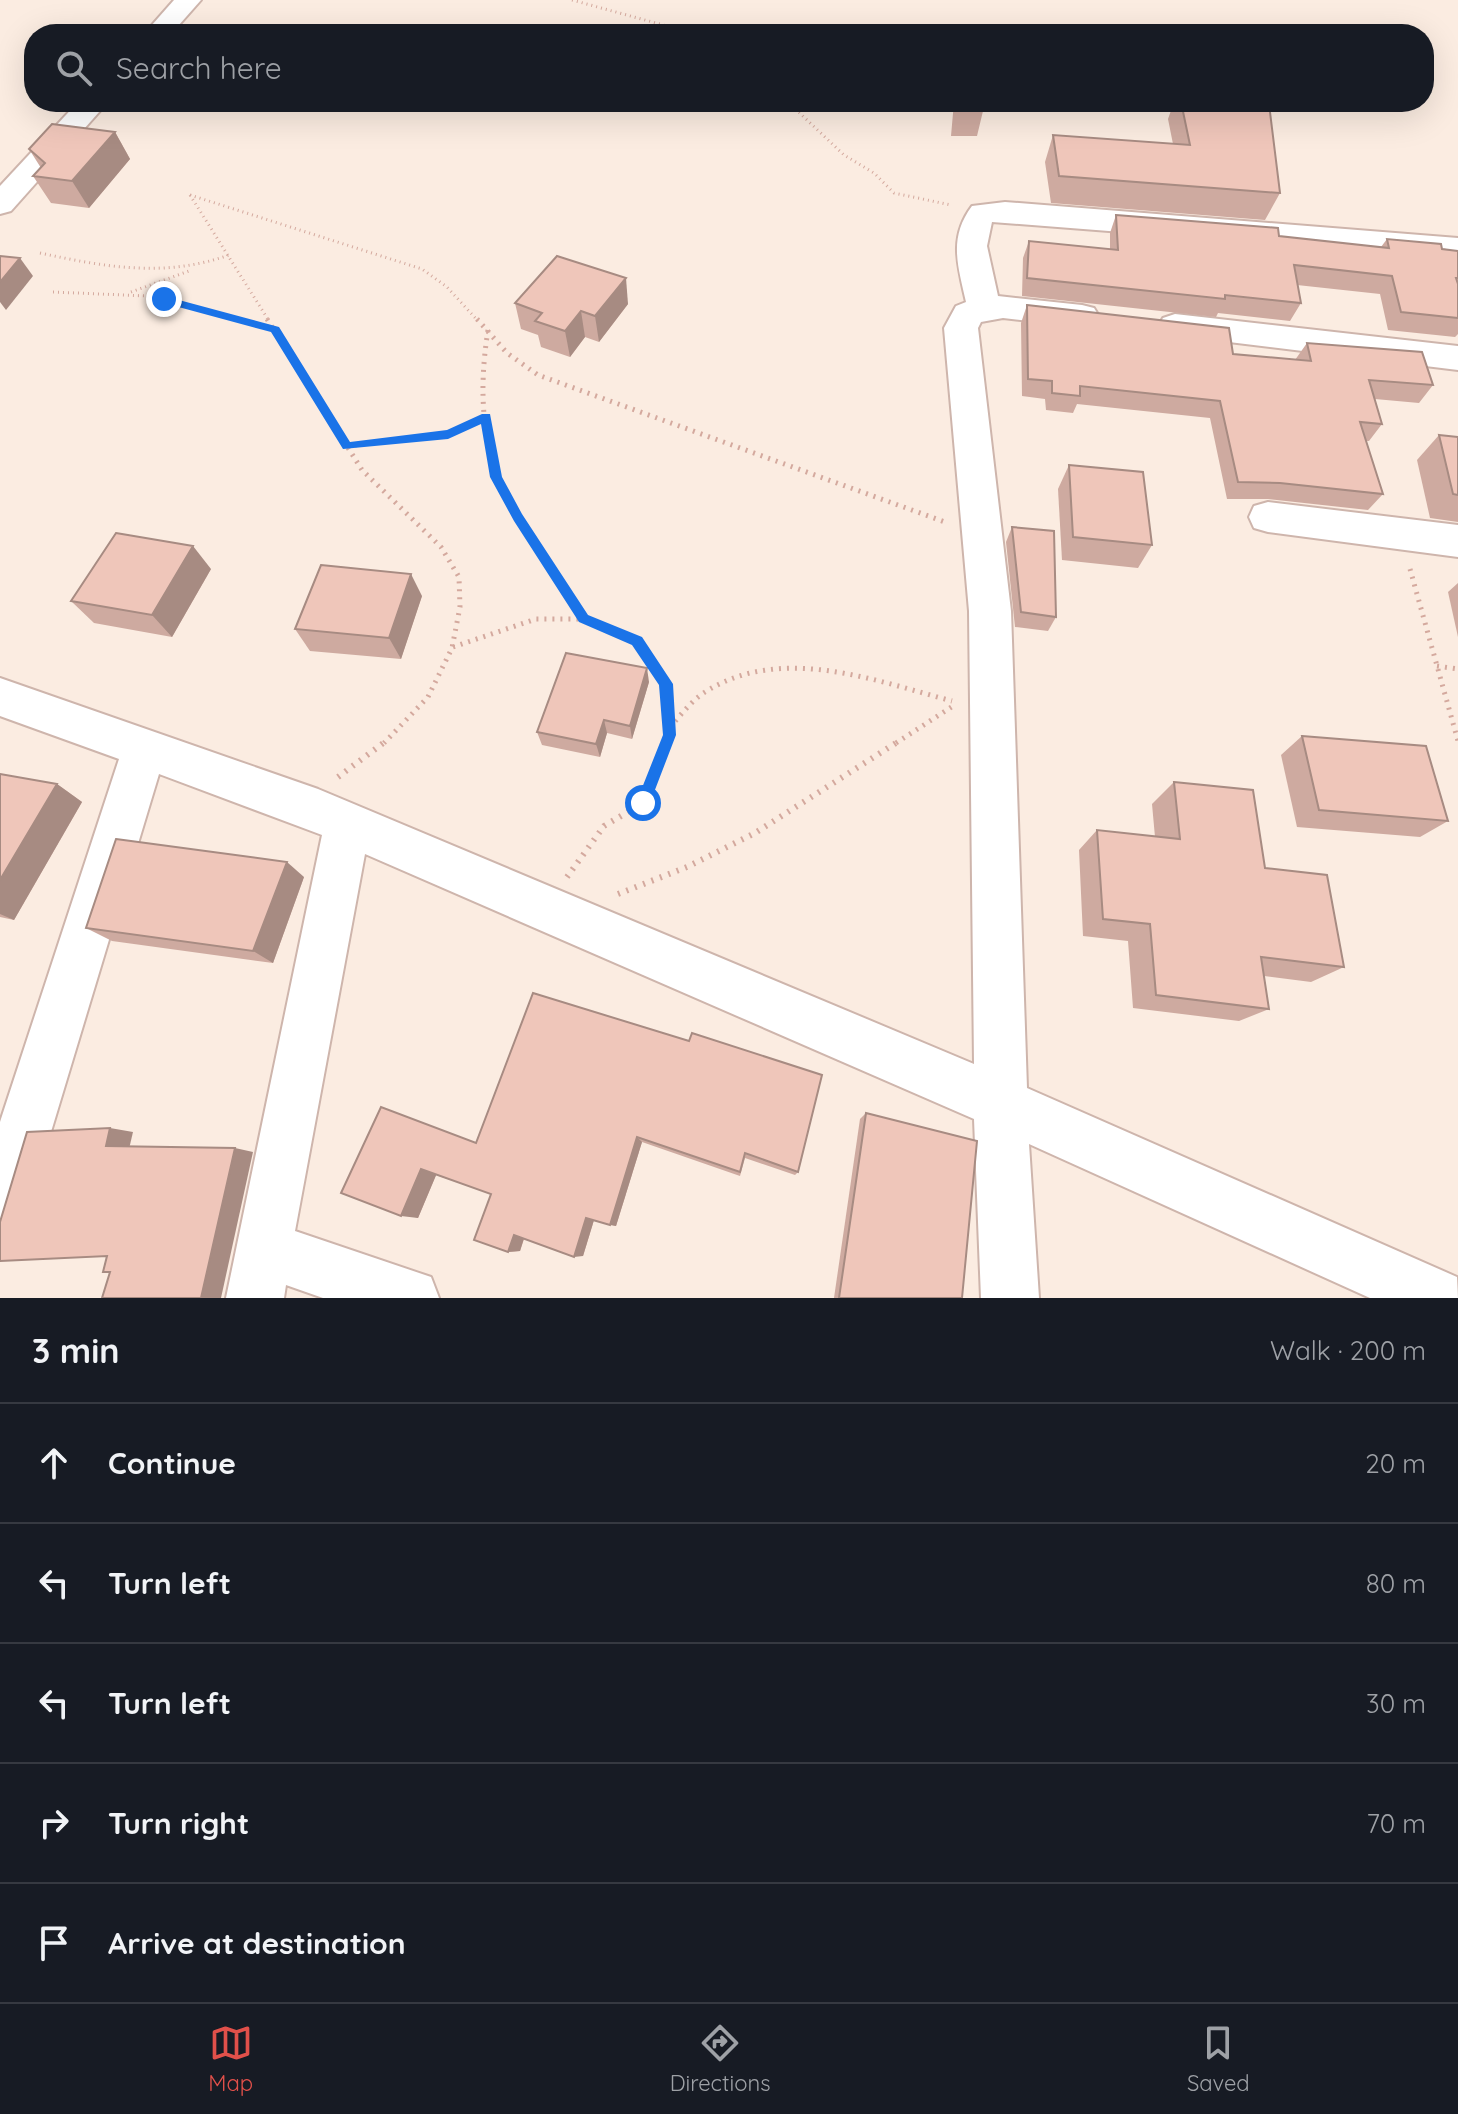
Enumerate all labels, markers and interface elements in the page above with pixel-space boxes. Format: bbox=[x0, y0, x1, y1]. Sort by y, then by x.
search box bbox=[24, 24, 1434, 112]
icon: search bbox=[52, 46, 96, 90]
text: Search here bbox=[116, 49, 282, 87]
route end bbox=[146, 281, 182, 317]
route start bbox=[625, 785, 661, 821]
text: 3 min bbox=[32, 1329, 119, 1372]
text: Walk · 200 m bbox=[1270, 1334, 1426, 1367]
icon: ahead bbox=[32, 1441, 76, 1485]
text: Continue bbox=[108, 1444, 236, 1482]
text: 20 m bbox=[1365, 1447, 1426, 1480]
icon: left bbox=[32, 1561, 76, 1605]
text: Turn left bbox=[108, 1564, 231, 1602]
text: 80 m bbox=[1366, 1567, 1426, 1600]
icon: left bbox=[32, 1681, 76, 1725]
text: Turn left bbox=[108, 1684, 231, 1722]
text: 30 m bbox=[1366, 1687, 1426, 1720]
icon: right bbox=[32, 1801, 76, 1845]
text: Turn right bbox=[108, 1804, 249, 1842]
text: 70 m bbox=[1366, 1807, 1426, 1840]
icon: arrive bbox=[32, 1921, 76, 1965]
text: Arrive at destination bbox=[108, 1924, 406, 1962]
tab: Map bbox=[208, 2021, 253, 2097]
tab: Directions bbox=[670, 2021, 770, 2097]
tab: Saved bbox=[1187, 2021, 1250, 2097]

